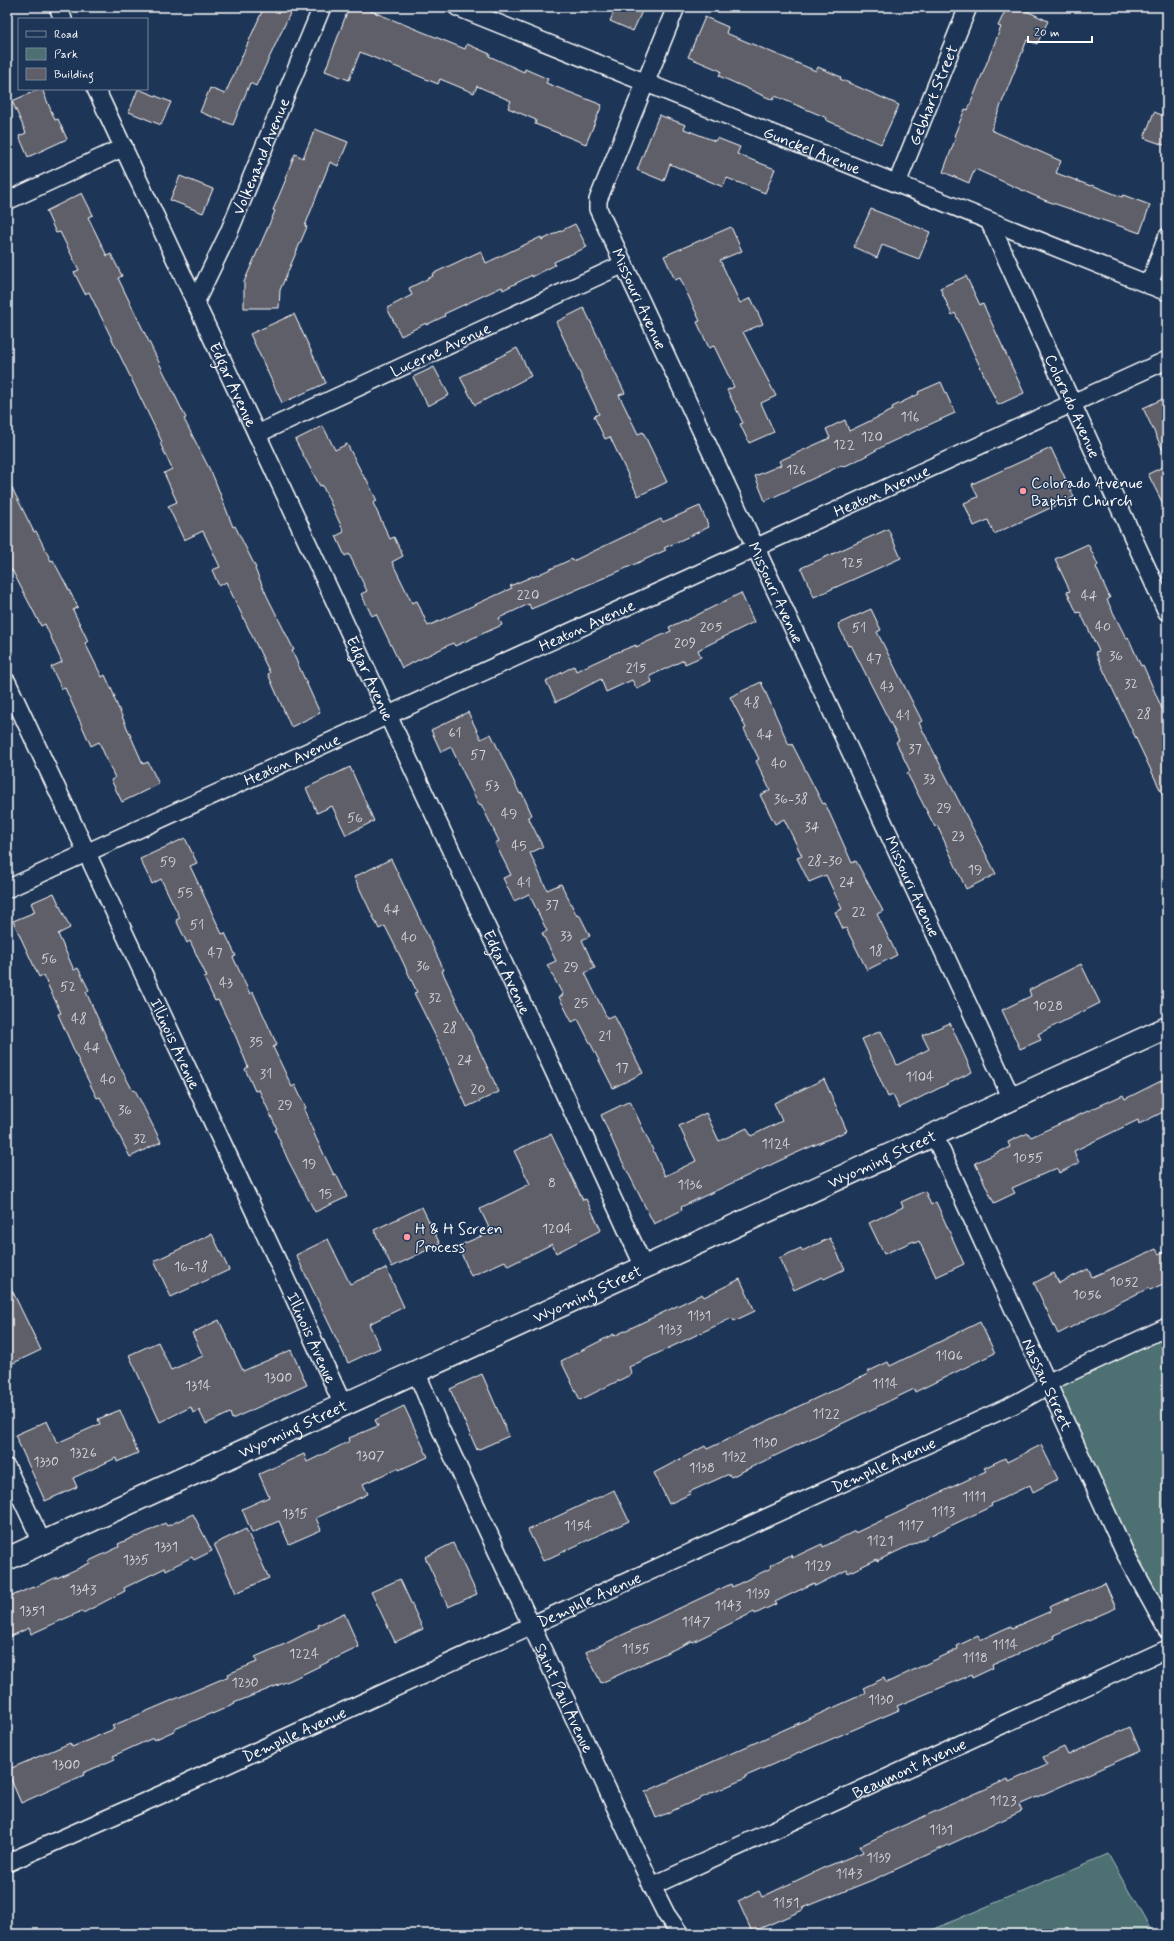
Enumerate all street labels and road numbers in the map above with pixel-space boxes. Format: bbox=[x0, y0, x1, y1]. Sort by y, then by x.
street label: Gebhart Street bbox=[904, 42, 964, 149]
street label: Volkenand Avenue bbox=[228, 95, 295, 218]
street label: Gunckel Avenue bbox=[760, 122, 864, 180]
street label: Missouri Avenue bbox=[606, 245, 671, 353]
street label: Lucerne Avenue bbox=[387, 318, 495, 383]
street label: Edgar Avenue bbox=[204, 339, 261, 431]
street label: Colorado Avenue bbox=[1039, 351, 1104, 462]
street label: Heaton Avenue bbox=[830, 461, 934, 523]
street label: Missouri Avenue bbox=[742, 539, 808, 647]
street label: Heaton Avenue bbox=[536, 595, 639, 657]
street label: Edgar Avenue bbox=[340, 633, 398, 725]
street label: Heaton Avenue bbox=[241, 729, 344, 792]
street label: Missouri Avenue bbox=[879, 833, 944, 941]
street label: Edgar Avenue bbox=[477, 927, 535, 1019]
street label: Illinois Avenue bbox=[144, 995, 205, 1093]
street label: Wyoming Street bbox=[825, 1126, 940, 1194]
street label: Wyoming Street bbox=[530, 1261, 646, 1329]
street label: Illinois Avenue bbox=[281, 1289, 341, 1387]
street label: Nassau Street bbox=[1016, 1335, 1077, 1435]
street label: Wyoming Street bbox=[235, 1396, 351, 1464]
street label: Demphle Avenue bbox=[829, 1433, 939, 1498]
street label: Demphle Avenue bbox=[534, 1568, 645, 1633]
street label: Saint Paul Avenue bbox=[529, 1640, 598, 1757]
street label: Demphle Avenue bbox=[240, 1702, 350, 1768]
street label: Beaumont Avenue bbox=[849, 1734, 970, 1804]

